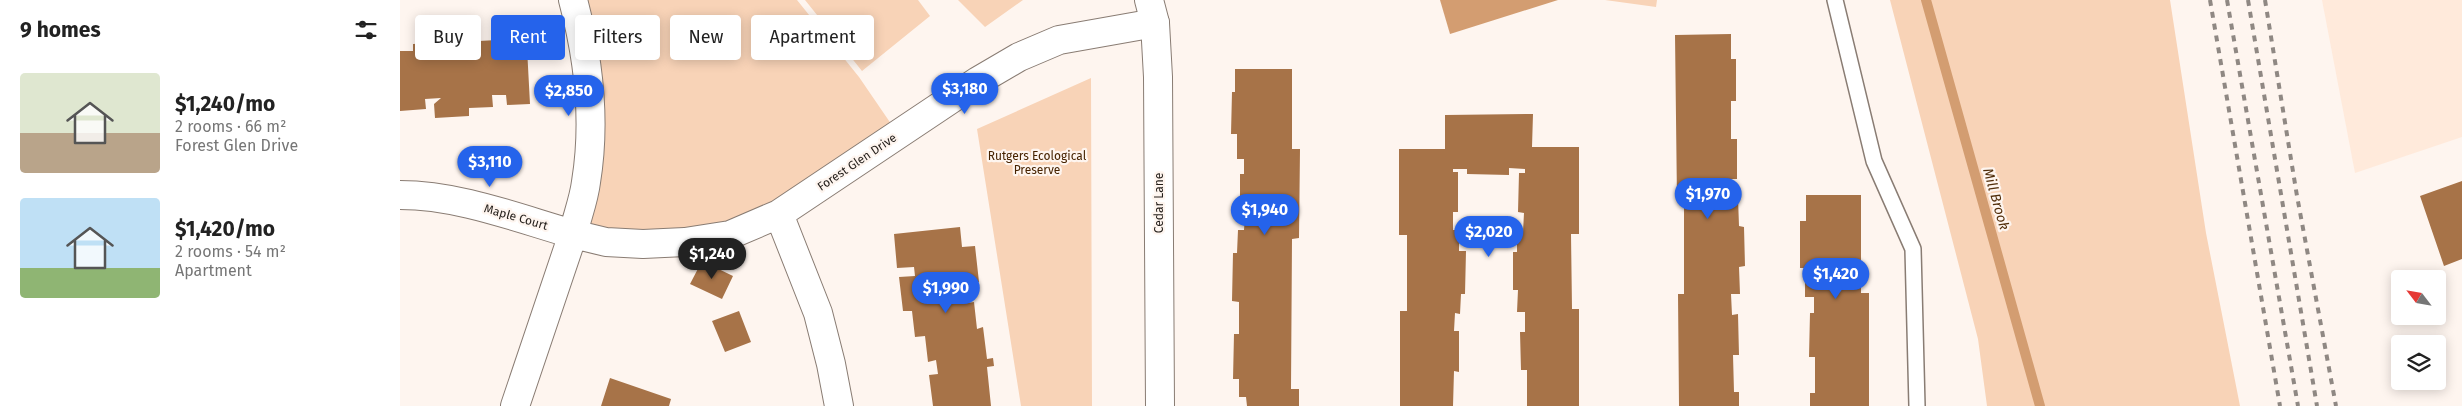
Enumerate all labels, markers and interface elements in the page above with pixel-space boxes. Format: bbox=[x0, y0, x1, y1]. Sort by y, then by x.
chip: Buy bbox=[415, 15, 481, 60]
chip: Rent bbox=[491, 15, 565, 60]
chip: Filters bbox=[575, 15, 660, 60]
chip: New bbox=[670, 15, 741, 60]
chip: Apartment bbox=[751, 15, 874, 60]
icon: filters bbox=[352, 16, 380, 44]
text: 9 homes bbox=[20, 17, 101, 43]
pin: $3,180 bbox=[924, 72, 1006, 115]
pin: $2,850 bbox=[528, 74, 610, 117]
text: $3,180 bbox=[942, 79, 988, 98]
text: $2,850 bbox=[545, 81, 593, 100]
text: $1,240/mo bbox=[175, 91, 275, 117]
icon: home bbox=[60, 93, 120, 153]
text: 2 rooms · 66 m² bbox=[175, 117, 286, 136]
street label: Forest Glen Drive bbox=[815, 130, 899, 194]
text: Forest Glen Drive bbox=[175, 136, 298, 155]
pin: $3,110 bbox=[449, 146, 531, 188]
park label: Rutgers Ecological Preserve bbox=[988, 149, 1087, 177]
text: $3,110 bbox=[468, 152, 512, 171]
water label: Mill Brook bbox=[1979, 166, 2013, 232]
street label: Cedar Lane bbox=[1152, 173, 1166, 233]
pin: $1,970 bbox=[1667, 178, 1749, 220]
text: $1,970 bbox=[1686, 184, 1730, 203]
pin: $1,940 bbox=[1224, 194, 1306, 236]
text: $1,940 bbox=[1242, 200, 1288, 219]
street label: Maple Court bbox=[483, 201, 550, 233]
text: $1,420/mo bbox=[175, 216, 275, 242]
pin: $2,020 bbox=[1448, 216, 1530, 258]
icon: home bbox=[60, 218, 120, 278]
text: $2,020 bbox=[1465, 222, 1513, 241]
pin: $1,240 bbox=[671, 238, 753, 280]
text: 2 rooms · 54 m² bbox=[175, 242, 286, 261]
text: $1,240 bbox=[689, 244, 735, 263]
pin: $1,420 bbox=[1795, 258, 1877, 300]
text: Apartment bbox=[175, 261, 252, 280]
text: $1,420 bbox=[1813, 264, 1859, 283]
north arrow bbox=[2391, 270, 2446, 325]
map controls bbox=[2391, 270, 2446, 390]
pin: $1,990 bbox=[905, 272, 987, 314]
text: $1,990 bbox=[923, 278, 969, 297]
button: layers bbox=[2391, 335, 2446, 390]

